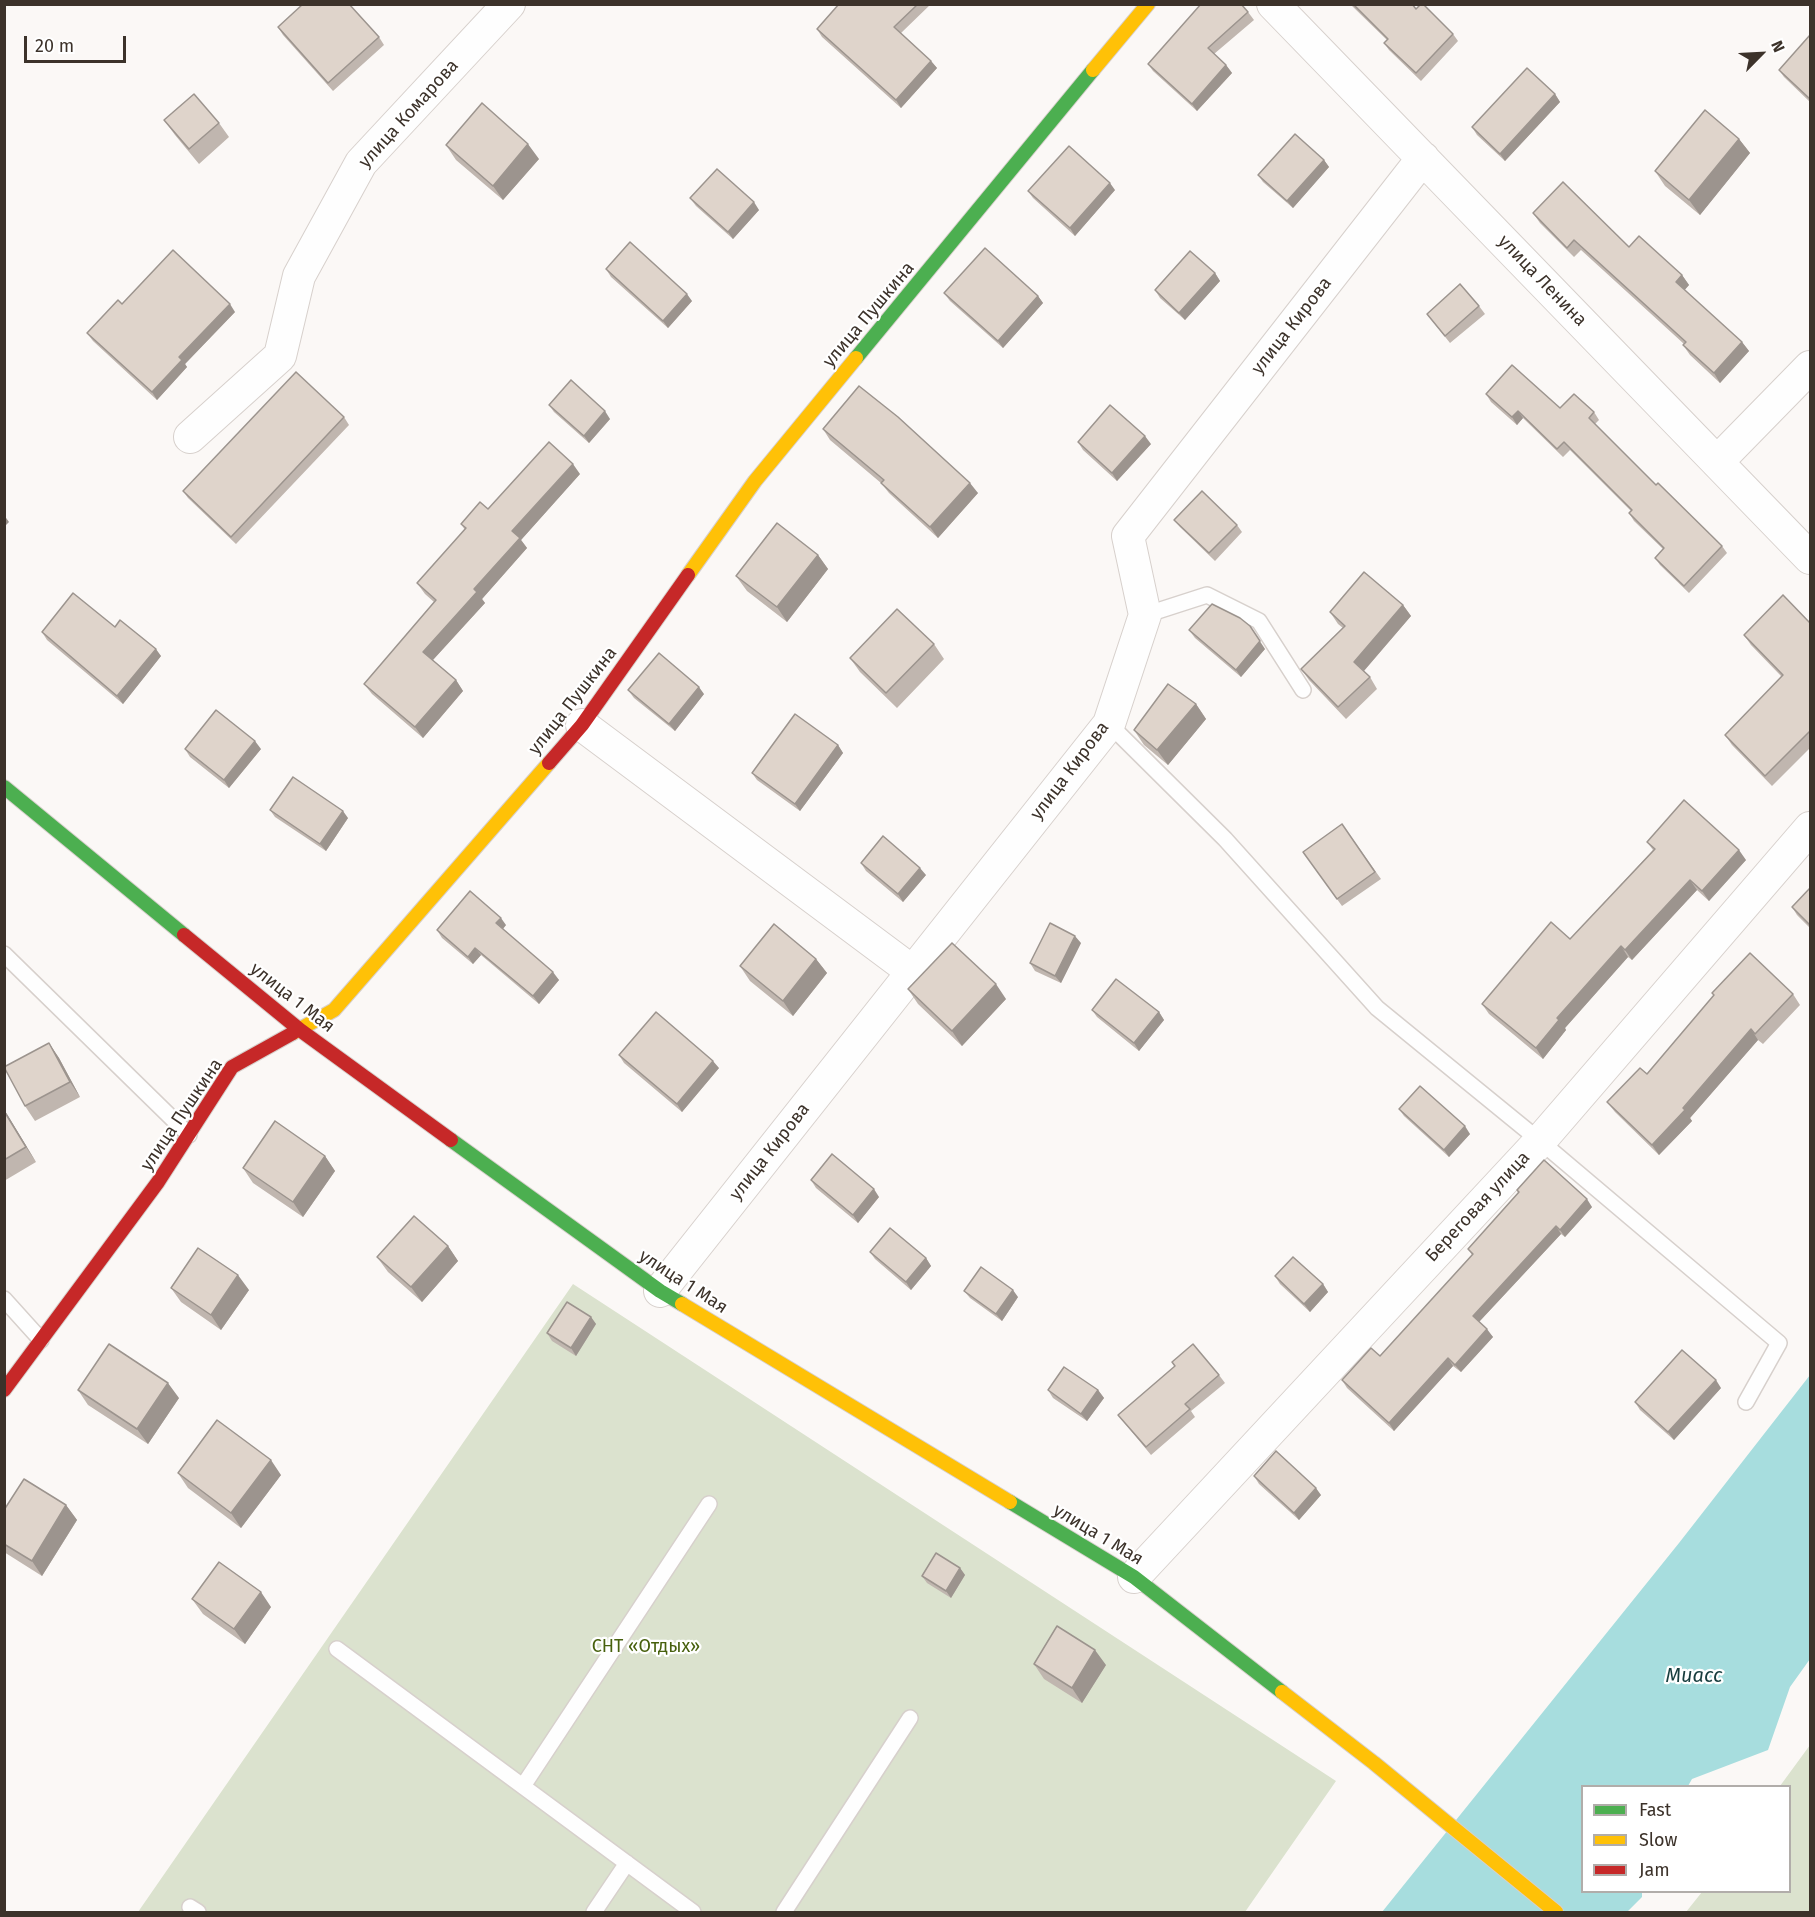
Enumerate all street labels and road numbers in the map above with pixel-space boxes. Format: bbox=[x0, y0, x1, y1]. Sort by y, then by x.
street label: улица Комарова bbox=[355, 55, 463, 173]
street label: улица Ленина bbox=[1493, 231, 1591, 331]
street label: улица Пушкина bbox=[819, 258, 919, 372]
street label: улица Кирова bbox=[1247, 273, 1337, 379]
street label: улица Пушкина bbox=[524, 643, 622, 759]
street label: улица Кирова bbox=[1026, 718, 1114, 824]
street label: улица 1 Мая bbox=[245, 958, 339, 1038]
street label: улица Пушкина bbox=[136, 1055, 228, 1175]
street label: улица Кирова bbox=[725, 1099, 815, 1205]
street label: Береговая улица bbox=[1421, 1147, 1535, 1267]
street label: улица 1 Мая bbox=[635, 1245, 731, 1319]
street label: улица 1 Мая bbox=[1049, 1500, 1147, 1570]

